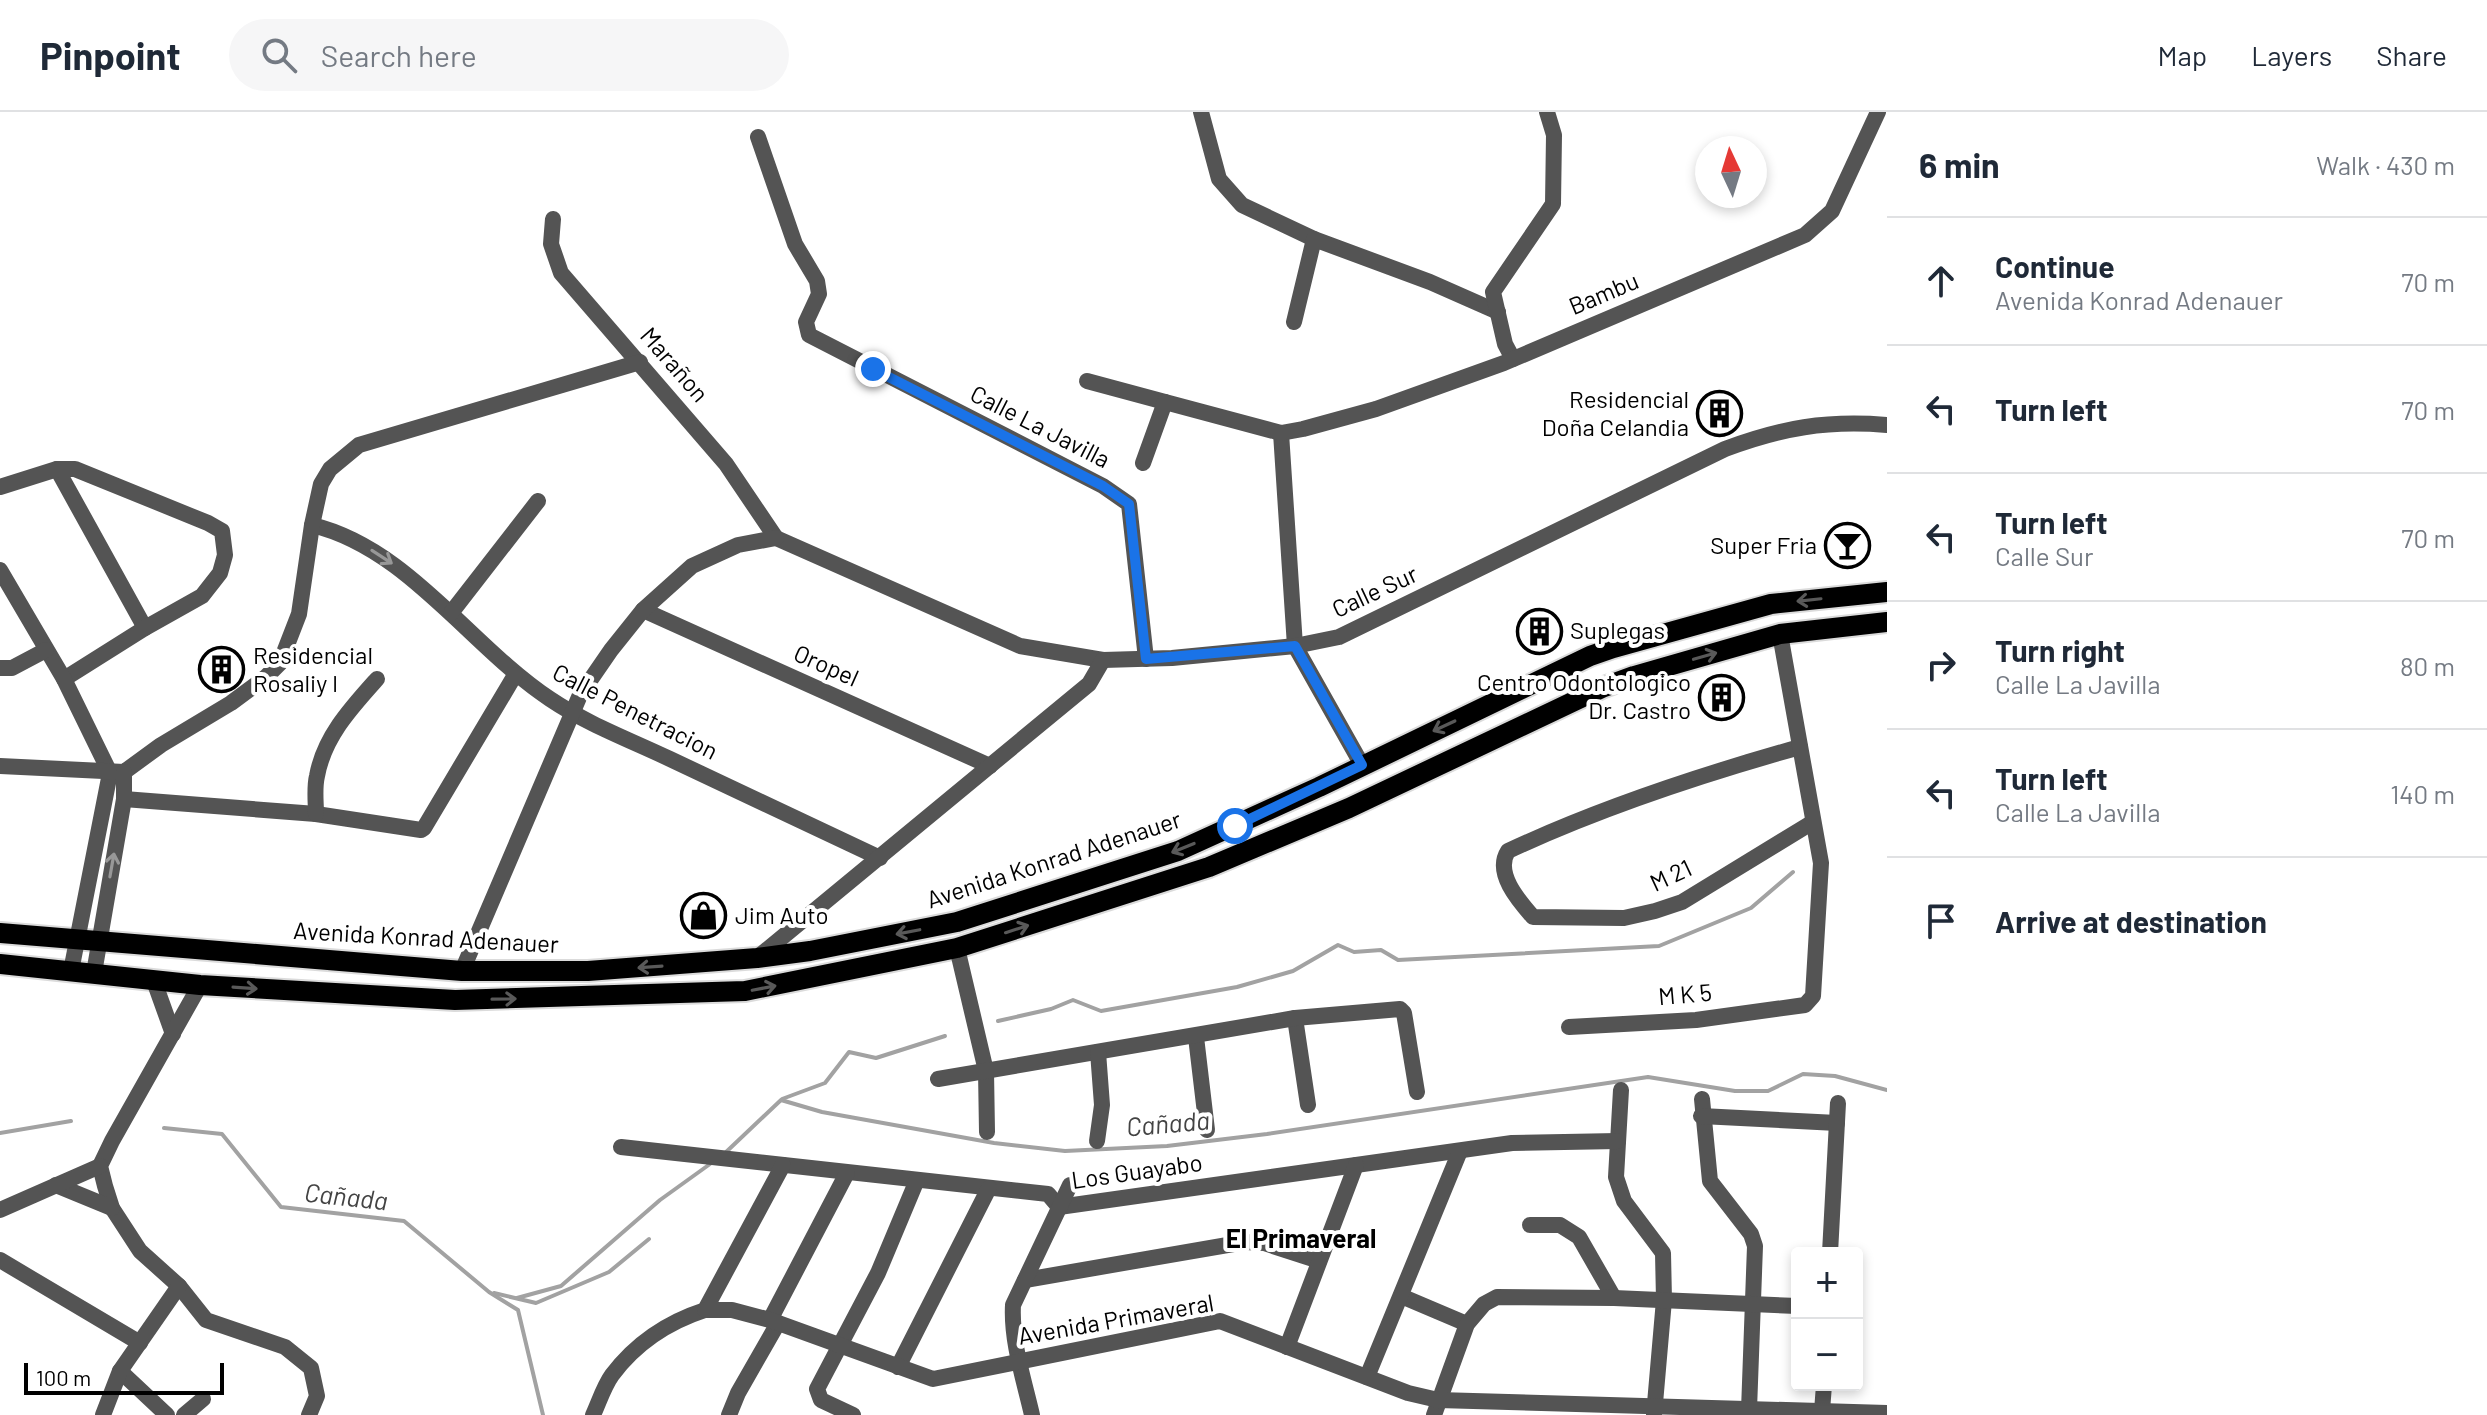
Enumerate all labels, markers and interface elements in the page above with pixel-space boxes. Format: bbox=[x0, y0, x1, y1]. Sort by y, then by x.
search box bbox=[229, 19, 789, 91]
text: Pinpoint bbox=[40, 32, 181, 78]
icon: search bbox=[257, 33, 301, 77]
text: Search here bbox=[321, 37, 477, 73]
text: Map bbox=[2157, 38, 2207, 72]
text: Layers bbox=[2251, 38, 2332, 72]
text: Share bbox=[2376, 38, 2447, 72]
north arrow bbox=[1695, 136, 1767, 208]
text: 6 min bbox=[1919, 144, 2000, 185]
text: Walk · 430 m bbox=[2316, 149, 2455, 180]
text: Continue bbox=[1995, 248, 2115, 284]
icon: ahead bbox=[1919, 259, 1963, 303]
street label: Bambu bbox=[1564, 265, 1643, 320]
text: 70 m bbox=[2401, 266, 2455, 297]
text: Avenida Konrad Adenauer bbox=[1995, 284, 2283, 315]
street label: Marañon bbox=[635, 321, 715, 407]
route end bbox=[855, 351, 891, 387]
street label: Calle La Javilla bbox=[966, 378, 1115, 473]
place label: Residencial Doña Celandia bbox=[1542, 384, 1689, 441]
icon: left bbox=[1919, 387, 1963, 431]
building icon: Residencial Doña Celandia bbox=[1696, 390, 1744, 438]
text: Turn left bbox=[1995, 391, 2108, 427]
text: 70 m bbox=[2401, 394, 2455, 425]
text: Turn left bbox=[1995, 504, 2108, 540]
icon: left bbox=[1919, 515, 1963, 559]
bar icon: Super Fria bbox=[1824, 522, 1872, 570]
text: 70 m bbox=[2401, 522, 2455, 553]
place label: Super Fria bbox=[1710, 530, 1817, 559]
text: Calle Sur bbox=[1995, 540, 2094, 571]
one-way arrow bbox=[370, 549, 393, 565]
street label: Calle Sur bbox=[1327, 558, 1422, 623]
one-way arrow bbox=[1796, 593, 1823, 608]
building icon: Suplegas bbox=[1515, 607, 1563, 655]
place label: Suplegas bbox=[1570, 615, 1665, 644]
text: Turn right bbox=[1995, 632, 2125, 668]
street label: Oropel bbox=[790, 638, 864, 692]
place label: Residencial Rosaliy I bbox=[253, 640, 373, 697]
icon: right bbox=[1919, 643, 1963, 687]
building icon: Residencial Rosaliy I bbox=[198, 646, 246, 694]
one-way arrow bbox=[1691, 647, 1717, 662]
text: 80 m bbox=[2400, 650, 2455, 681]
street label: Calle Penetracion bbox=[548, 657, 723, 765]
place label: Centro Odontologico Dr. Castro bbox=[1477, 667, 1691, 724]
text: Calle La Javilla bbox=[1995, 668, 2161, 699]
building icon: Centro Odontologico Dr. Castro bbox=[1698, 673, 1746, 721]
one-way arrow bbox=[1432, 719, 1456, 734]
text: Turn left bbox=[1995, 760, 2108, 796]
icon: left bbox=[1919, 771, 1963, 815]
text: 140 m bbox=[2390, 778, 2455, 809]
text: Calle La Javilla bbox=[1995, 796, 2161, 827]
street label: Avenida Konrad Adenauer bbox=[923, 804, 1185, 913]
route start bbox=[1217, 808, 1253, 844]
one-way arrow bbox=[1171, 842, 1196, 856]
one-way arrow bbox=[106, 852, 121, 878]
street label: M 21 bbox=[1645, 852, 1696, 897]
shop icon: Jim Auto bbox=[680, 892, 728, 940]
icon: arrive bbox=[1919, 899, 1963, 943]
place label: Jim Auto bbox=[735, 900, 829, 929]
text: Arrive at destination bbox=[1995, 903, 2267, 939]
street label: Avenida Konrad Adenauer bbox=[293, 915, 560, 958]
one-way arrow bbox=[1004, 921, 1029, 936]
one-way arrow bbox=[895, 925, 921, 940]
one-way arrow bbox=[637, 960, 664, 975]
street label: M K 5 bbox=[1657, 977, 1713, 1010]
one-way arrow bbox=[751, 979, 776, 994]
one-way arrow bbox=[231, 981, 258, 996]
one-way arrow bbox=[490, 991, 517, 1007]
water label: Cañada bbox=[1125, 1103, 1211, 1142]
street label: Los Guayabo bbox=[1069, 1147, 1204, 1194]
water label: Cañada bbox=[303, 1176, 389, 1215]
district label: El Primaveral bbox=[1226, 1222, 1376, 1253]
map controls bbox=[1791, 1247, 1863, 1391]
button: + bbox=[1791, 1247, 1863, 1319]
street label: Avenida Primaveral bbox=[1016, 1287, 1216, 1350]
button: − bbox=[1791, 1319, 1863, 1391]
scale bar bbox=[24, 1359, 224, 1395]
text: 100 m bbox=[36, 1364, 91, 1390]

